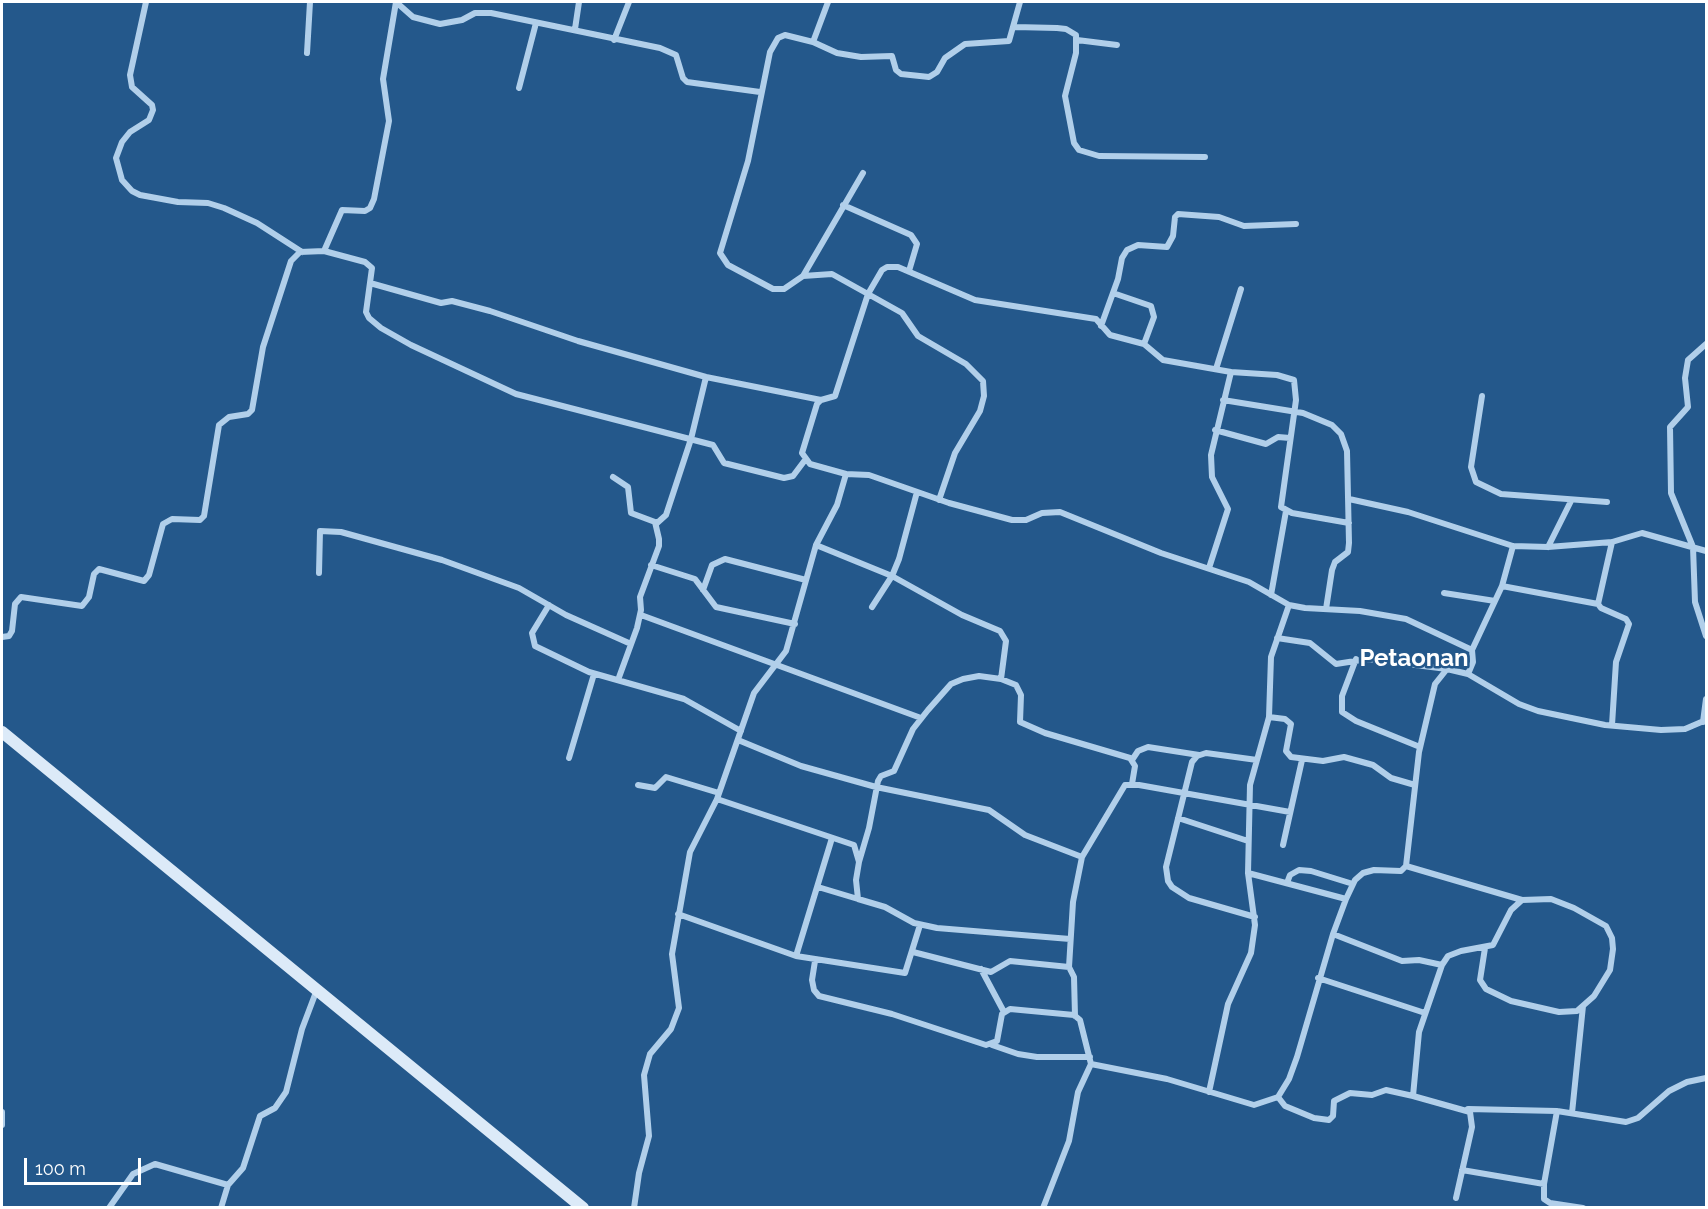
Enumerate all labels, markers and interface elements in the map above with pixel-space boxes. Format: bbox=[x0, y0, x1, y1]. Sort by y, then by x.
district label: Petaonan bbox=[1359, 645, 1469, 673]
scale bar bbox=[27, 1146, 144, 1184]
text: 100 m bbox=[35, 1158, 86, 1179]

